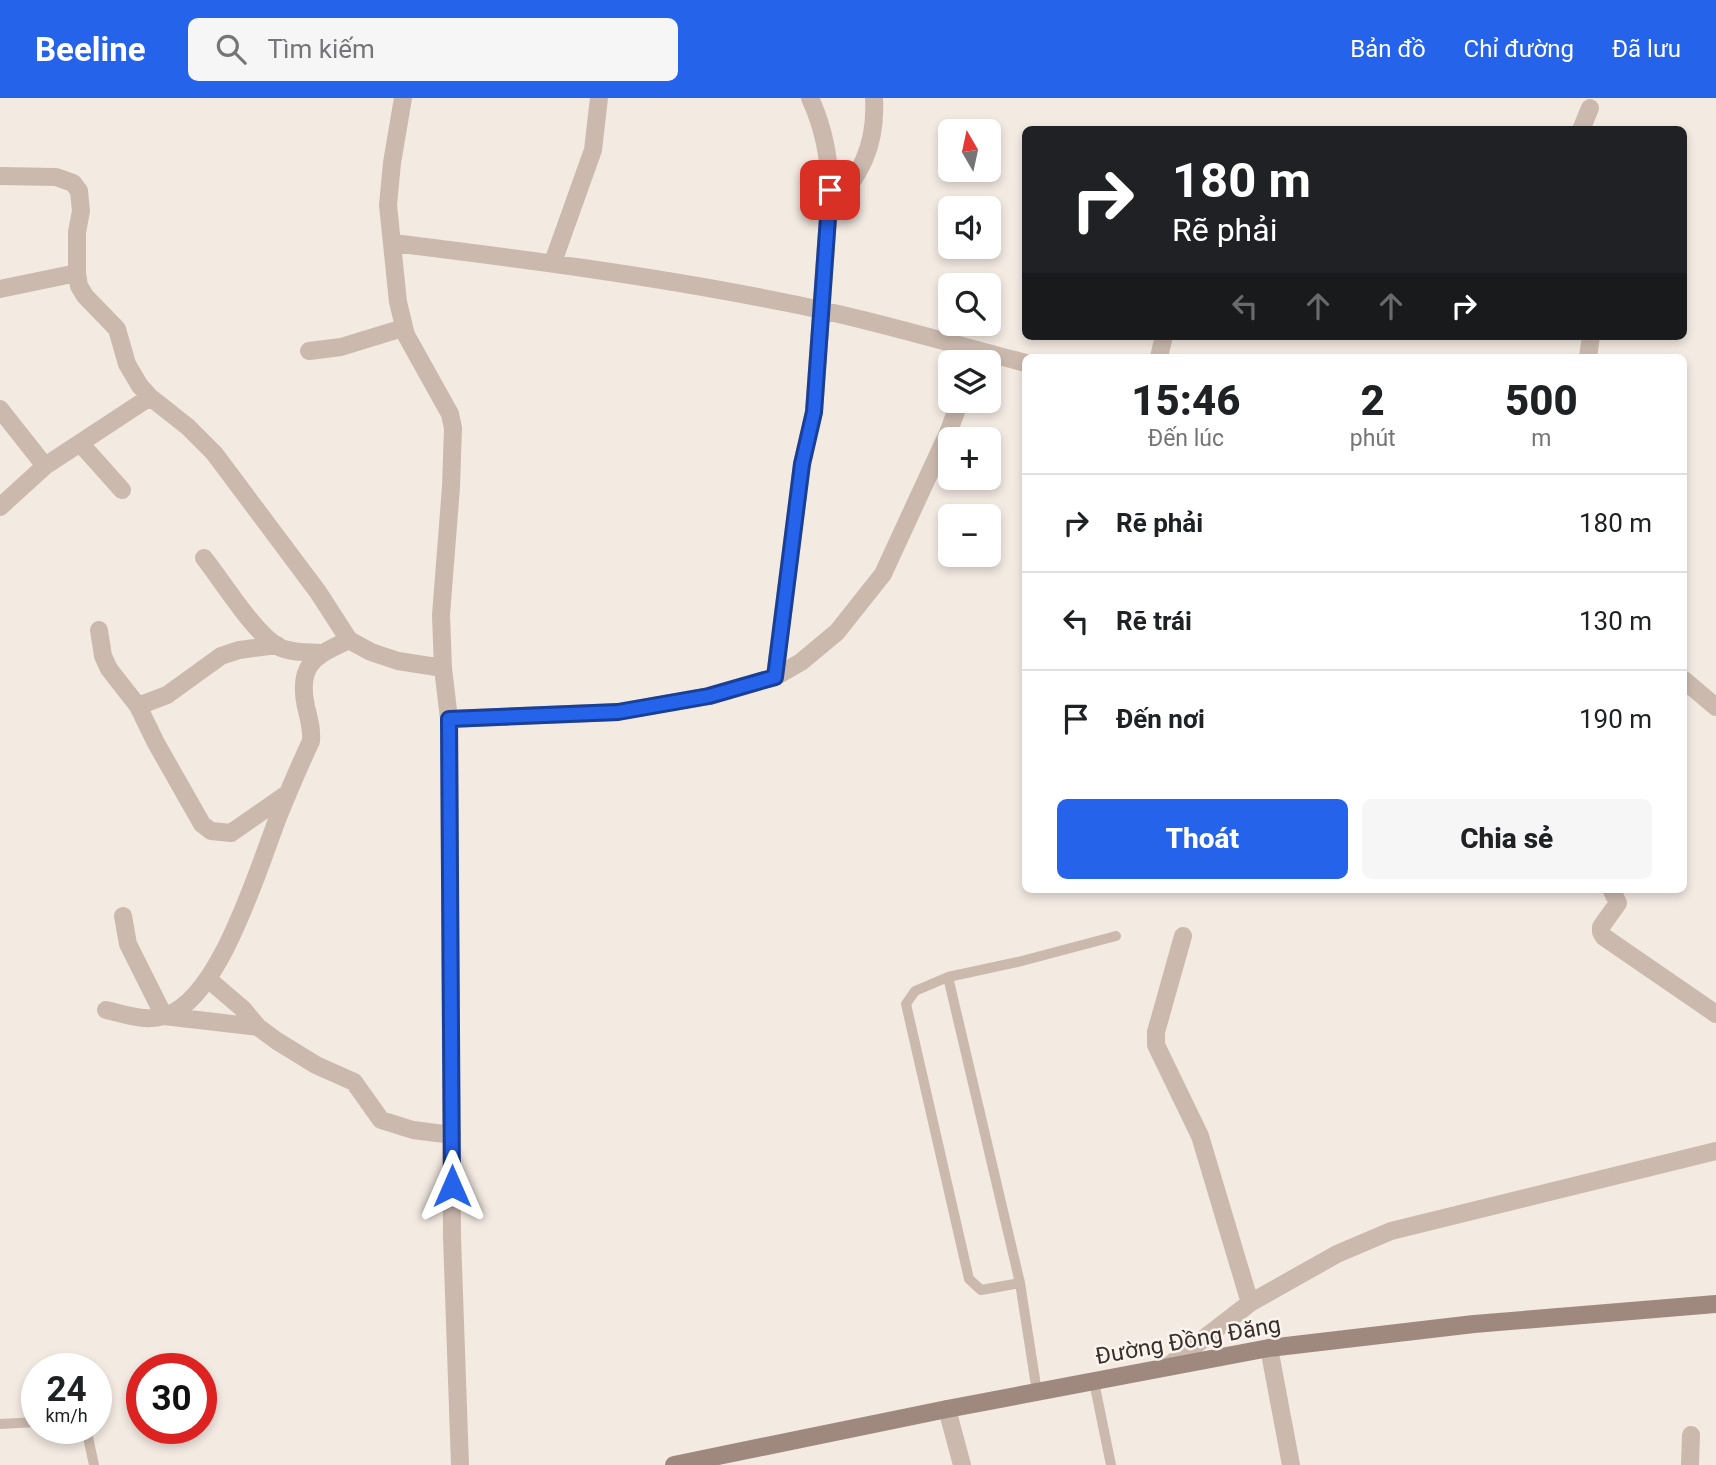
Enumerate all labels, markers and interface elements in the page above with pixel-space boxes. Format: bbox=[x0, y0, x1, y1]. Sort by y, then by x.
search box bbox=[188, 18, 678, 81]
text: Beeline bbox=[35, 30, 146, 69]
icon: search bbox=[212, 30, 250, 68]
text: Tìm kiếm bbox=[268, 34, 375, 64]
text: Bản đồ bbox=[1350, 35, 1426, 63]
text: Chỉ đường bbox=[1464, 35, 1574, 63]
text: Đã lưu bbox=[1612, 35, 1681, 63]
north arrow bbox=[938, 119, 1001, 182]
map controls bbox=[938, 119, 1001, 567]
text: 180 m bbox=[1172, 152, 1311, 209]
icon: right bbox=[1057, 154, 1148, 245]
pin bbox=[800, 160, 860, 220]
icon: arrive bbox=[811, 171, 849, 209]
button: sound bbox=[938, 196, 1001, 259]
text: Rẽ phải bbox=[1172, 211, 1277, 249]
button: search bbox=[938, 273, 1001, 336]
icon: left bbox=[1226, 287, 1264, 325]
icon: ahead bbox=[1299, 287, 1337, 325]
icon: ahead bbox=[1372, 287, 1410, 325]
icon: right bbox=[1445, 287, 1483, 325]
button: layers bbox=[938, 350, 1001, 413]
text: 15:46 bbox=[1131, 376, 1240, 425]
text: 2 bbox=[1361, 376, 1385, 425]
text: 500 bbox=[1505, 376, 1578, 425]
text: Đến lúc bbox=[1148, 425, 1224, 452]
text: phút bbox=[1350, 425, 1396, 452]
text: m bbox=[1531, 425, 1551, 452]
button: + bbox=[938, 427, 1001, 490]
button: − bbox=[938, 504, 1001, 567]
icon: right bbox=[1057, 504, 1095, 542]
text: Rẽ phải bbox=[1116, 508, 1203, 538]
text: 180 m bbox=[1579, 508, 1652, 538]
icon: left bbox=[1057, 602, 1095, 640]
text: Rẽ trái bbox=[1116, 606, 1192, 636]
text: 130 m bbox=[1579, 606, 1652, 636]
icon: arrive bbox=[1057, 700, 1095, 738]
text: Đến nơi bbox=[1116, 704, 1205, 734]
text: 190 m bbox=[1579, 704, 1652, 734]
button: Thoát bbox=[1057, 799, 1348, 879]
button: Chia sẻ bbox=[1362, 799, 1652, 879]
position arrow bbox=[415, 1149, 489, 1223]
street label: Đường Đồng Đăng bbox=[1093, 1311, 1283, 1370]
speed limit sign: 30 bbox=[126, 1353, 217, 1444]
text: 24 bbox=[46, 1369, 87, 1410]
text: km/h bbox=[45, 1405, 88, 1426]

